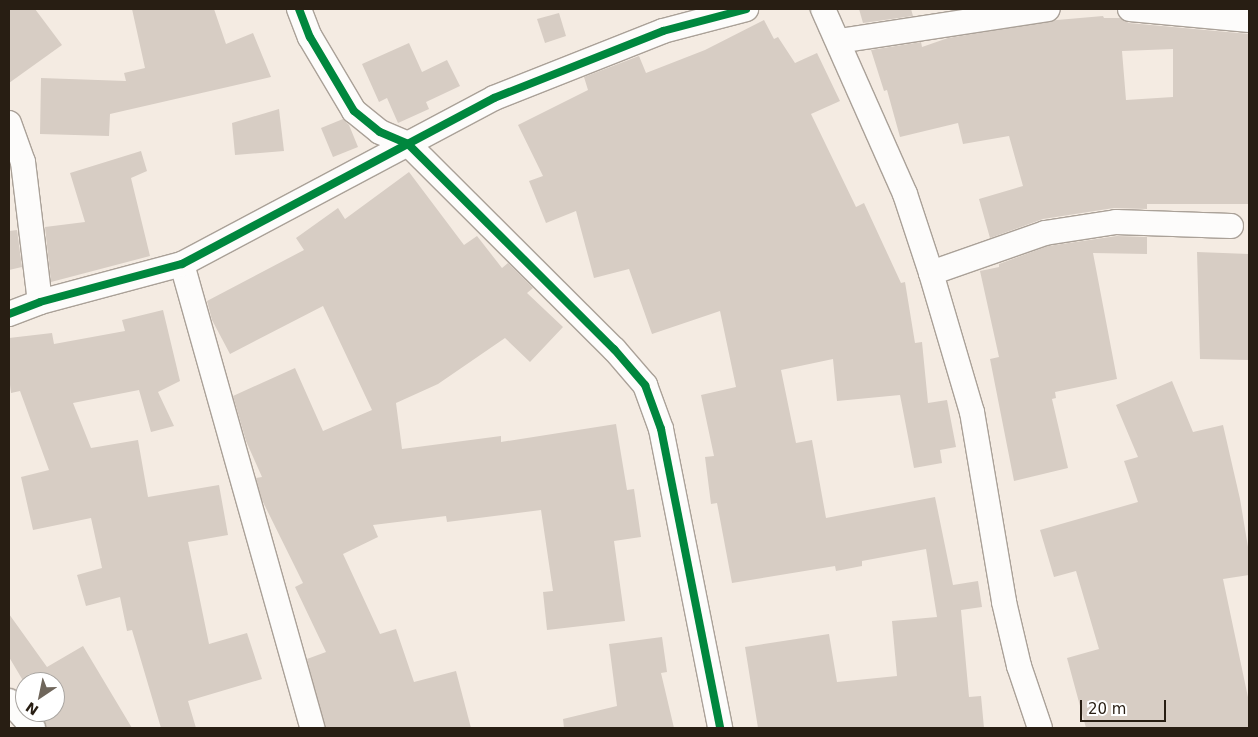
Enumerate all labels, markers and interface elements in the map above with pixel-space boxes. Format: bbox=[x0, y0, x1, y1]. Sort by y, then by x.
north arrow bbox=[15, 672, 65, 722]
scale bar bbox=[1083, 690, 1169, 722]
text: N bbox=[23, 699, 42, 719]
text: 20 m bbox=[1088, 700, 1126, 718]

